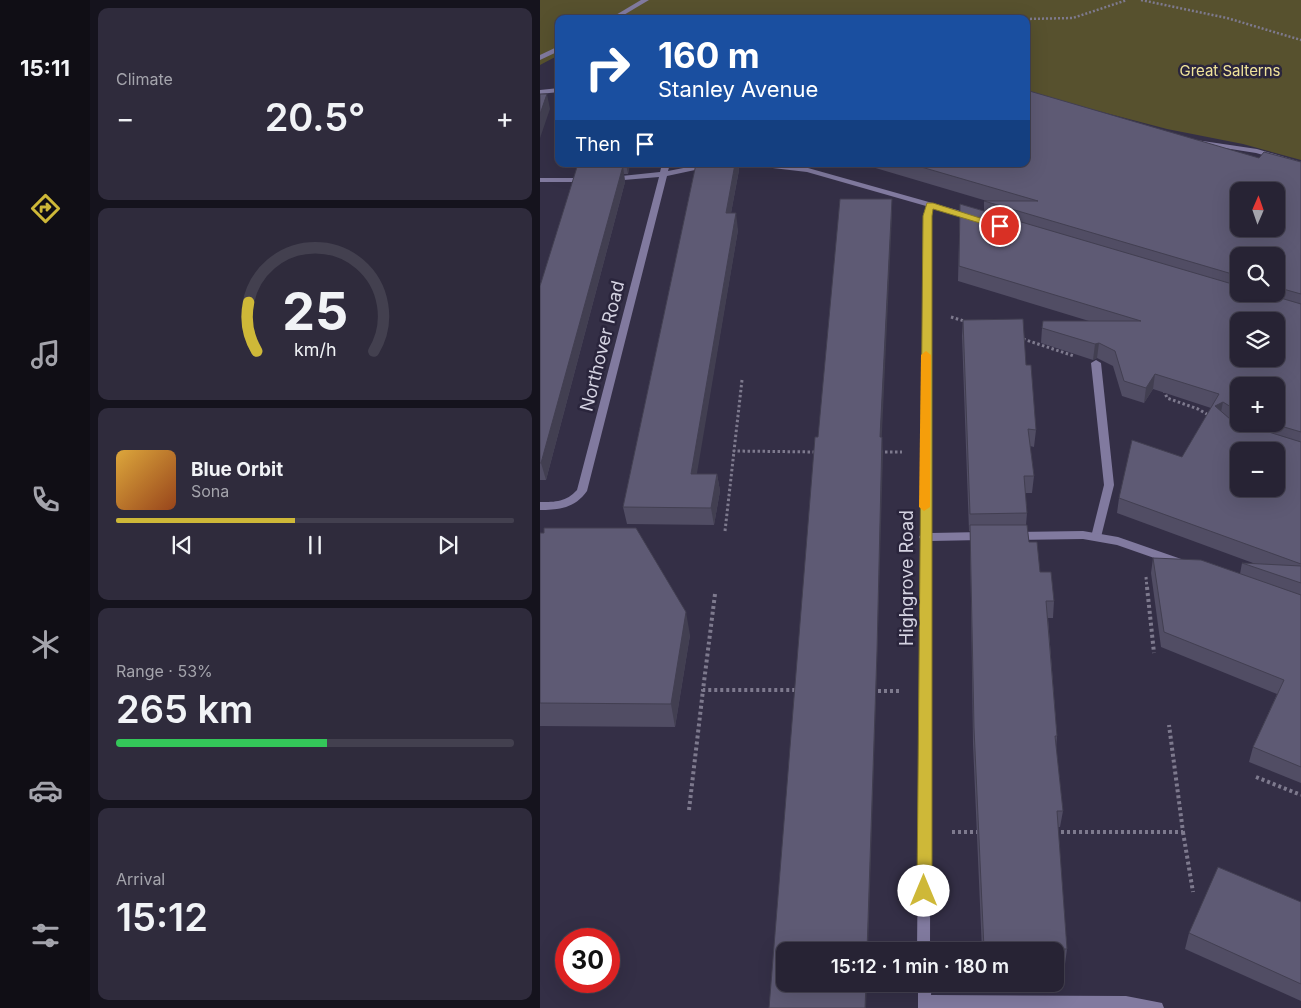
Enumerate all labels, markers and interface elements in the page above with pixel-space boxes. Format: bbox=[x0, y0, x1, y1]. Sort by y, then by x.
text: 160 m bbox=[658, 34, 760, 76]
icon: right bbox=[575, 35, 640, 100]
text: 15:11 bbox=[20, 55, 70, 81]
park label: Great Salterns bbox=[1179, 61, 1281, 80]
text: Climate bbox=[116, 69, 173, 89]
text: Stanley Avenue bbox=[658, 76, 818, 102]
text: 20.5° bbox=[265, 94, 365, 140]
text: − bbox=[116, 101, 135, 135]
text: + bbox=[495, 101, 514, 135]
icon: arrive bbox=[631, 130, 659, 158]
text: Then bbox=[575, 133, 621, 156]
north arrow bbox=[1230, 182, 1285, 238]
map controls bbox=[1230, 182, 1285, 497]
icon: directions bbox=[28, 191, 63, 226]
pin bbox=[979, 205, 1021, 247]
icon: arrive bbox=[986, 212, 1014, 240]
button: search bbox=[1230, 247, 1285, 302]
street label: Northover Road bbox=[576, 278, 628, 414]
text: 25 bbox=[282, 280, 348, 343]
button: layers bbox=[1230, 312, 1285, 367]
icon: music bbox=[28, 337, 63, 372]
text: km/h bbox=[294, 339, 336, 360]
button: + bbox=[1230, 377, 1285, 432]
button: − bbox=[1230, 442, 1285, 497]
text: Blue Orbit bbox=[191, 458, 283, 481]
text: Sona bbox=[191, 481, 229, 501]
icon: phone bbox=[28, 482, 63, 517]
street label: Highgrove Road bbox=[896, 510, 917, 646]
icon: previous bbox=[168, 531, 196, 559]
icon: pause bbox=[301, 531, 329, 559]
icon: next bbox=[434, 531, 462, 559]
icon: climate bbox=[28, 627, 63, 662]
text: Range · 53% bbox=[116, 661, 213, 681]
text: 265 km bbox=[116, 686, 253, 732]
icon: car bbox=[28, 773, 63, 808]
position arrow bbox=[897, 864, 949, 916]
text: Arrival bbox=[116, 869, 165, 889]
text: 15:12 bbox=[116, 894, 208, 940]
icon: filters bbox=[28, 918, 63, 953]
speed limit sign: 30 bbox=[555, 928, 620, 993]
text: 15:12 · 1 min · 180 m bbox=[831, 955, 1009, 978]

